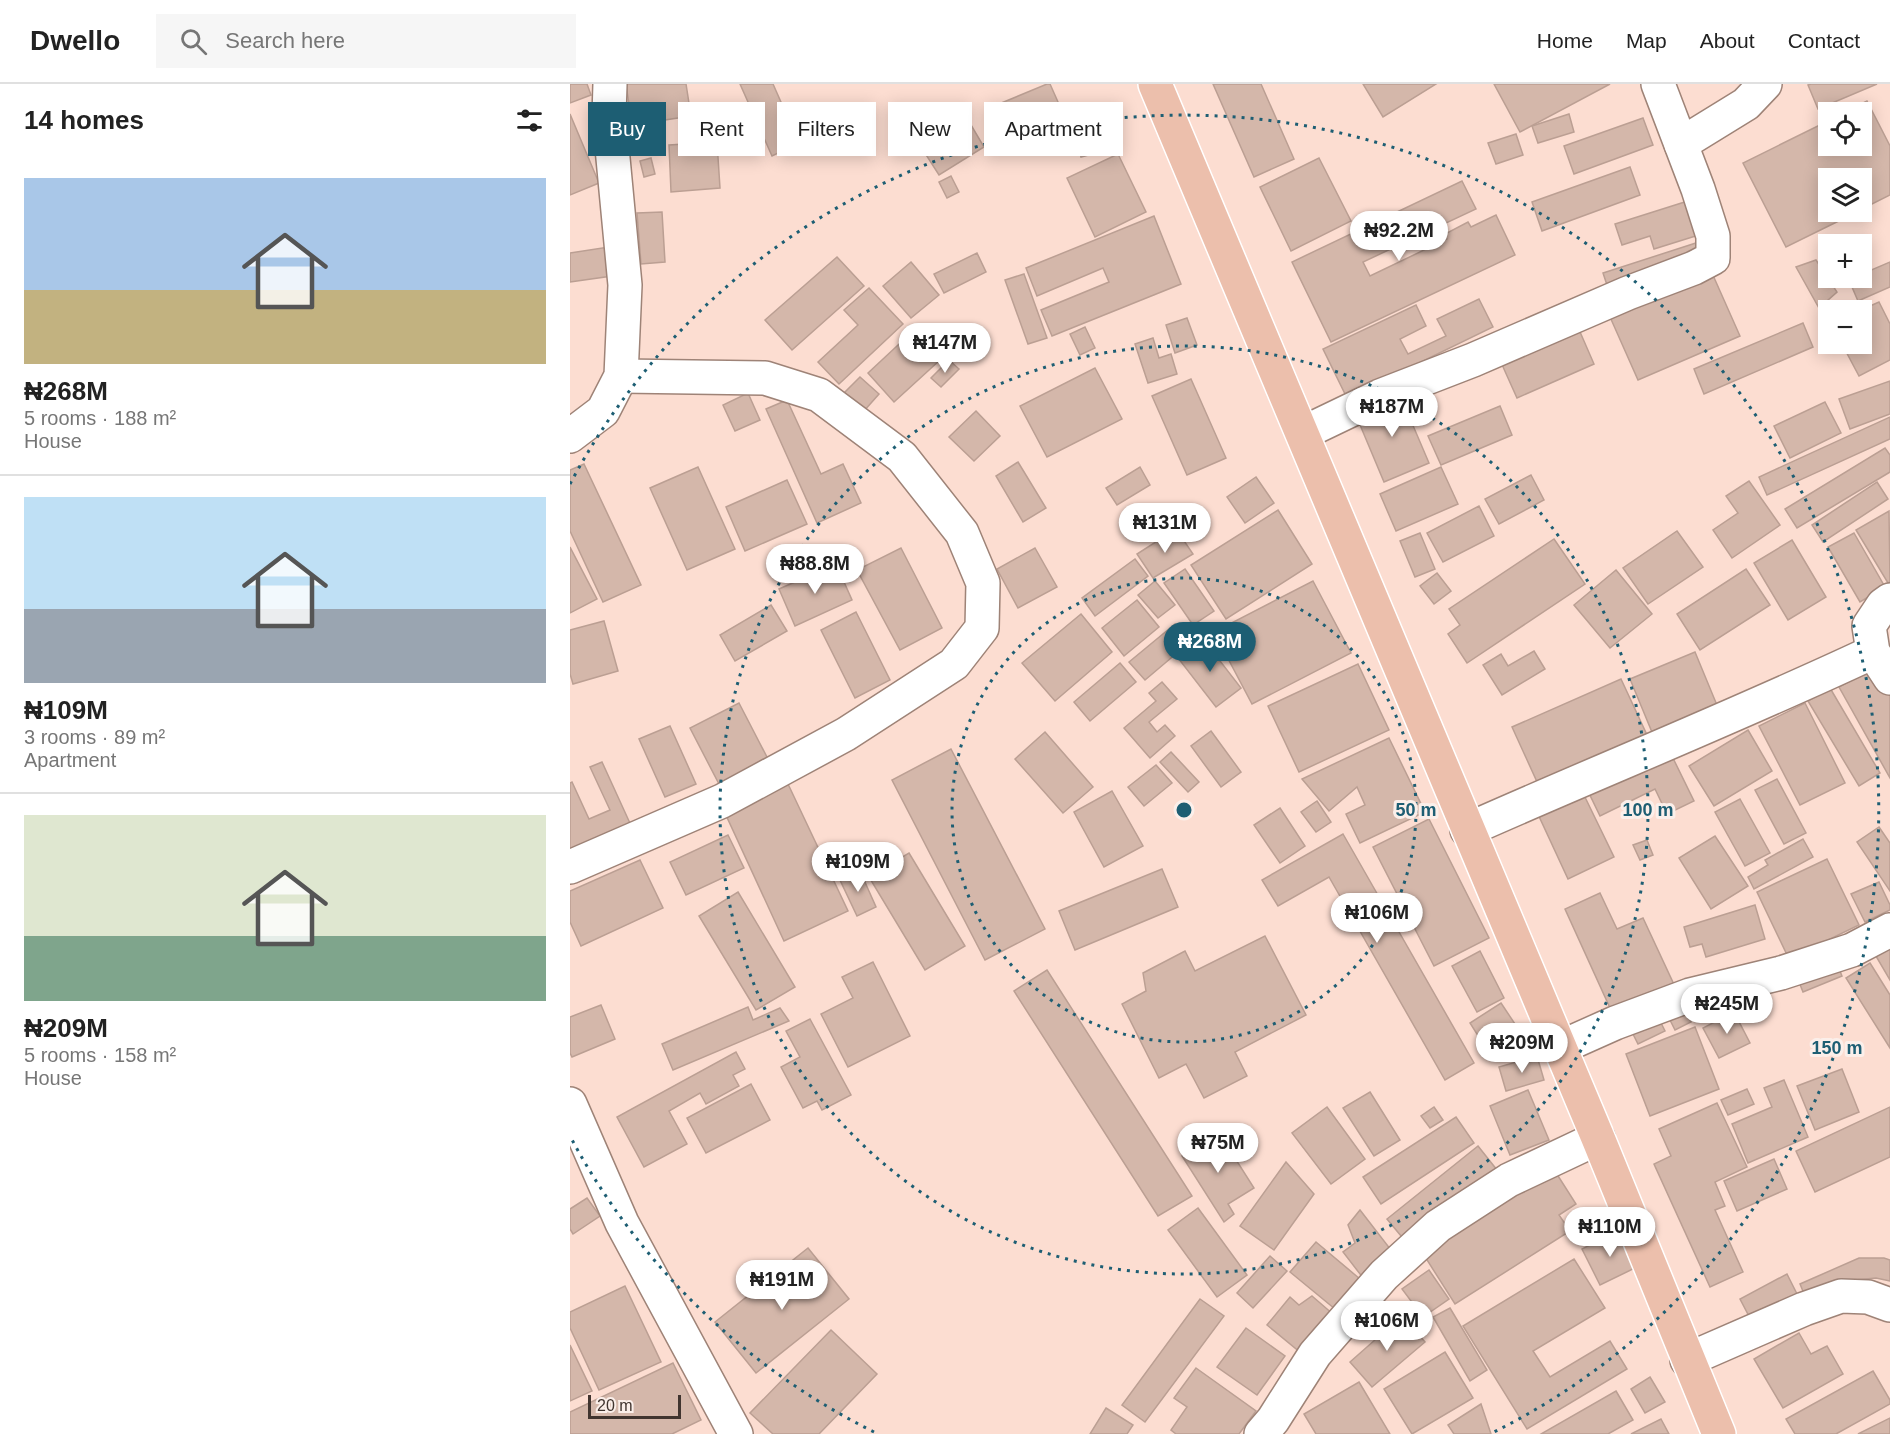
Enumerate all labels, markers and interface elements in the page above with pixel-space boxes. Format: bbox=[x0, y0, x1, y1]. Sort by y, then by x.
search box bbox=[156, 14, 576, 68]
text: Dwello bbox=[30, 25, 120, 56]
icon: search bbox=[177, 25, 210, 58]
text: Search here bbox=[225, 28, 345, 53]
text: Home bbox=[1537, 29, 1593, 52]
text: Map bbox=[1626, 29, 1667, 52]
text: About bbox=[1700, 29, 1755, 52]
text: Contact bbox=[1788, 29, 1860, 52]
chip: Buy bbox=[588, 102, 666, 156]
chip: Rent bbox=[678, 102, 765, 156]
chip: Filters bbox=[777, 102, 876, 156]
chip: New bbox=[888, 102, 972, 156]
chip: Apartment bbox=[984, 102, 1123, 156]
map controls bbox=[1818, 102, 1872, 354]
button: locate bbox=[1818, 102, 1872, 156]
icon: filters bbox=[513, 104, 546, 137]
text: 14 homes bbox=[24, 105, 144, 135]
button: layers bbox=[1818, 168, 1872, 222]
pin: ₦92.2M bbox=[1350, 211, 1448, 262]
icon: home bbox=[231, 217, 339, 325]
text: ₦92.2M bbox=[1364, 219, 1434, 241]
button: + bbox=[1818, 234, 1872, 288]
button: − bbox=[1818, 300, 1872, 354]
pin: ₦147M bbox=[903, 323, 987, 374]
text: ₦147M bbox=[913, 331, 977, 353]
text: ₦268M bbox=[24, 376, 108, 406]
pin: ₦187M bbox=[1350, 387, 1434, 438]
text: ₦187M bbox=[1360, 395, 1424, 417]
text: 5 rooms · 188 m² bbox=[24, 407, 176, 429]
text: House bbox=[24, 430, 82, 452]
pin: ₦131M bbox=[1123, 503, 1207, 554]
text: ₦131M bbox=[1133, 511, 1197, 533]
icon: home bbox=[231, 536, 339, 644]
pin: ₦88.8M bbox=[766, 544, 864, 595]
text: ₦88.8M bbox=[780, 552, 850, 574]
pin: ₦268M bbox=[1168, 622, 1252, 673]
text: ₦268M bbox=[1178, 630, 1242, 652]
text: ₦109M bbox=[24, 695, 108, 725]
text: 3 rooms · 89 m² bbox=[24, 726, 165, 748]
text: Apartment bbox=[24, 749, 116, 771]
centre of rings bbox=[1174, 800, 1194, 820]
text: 50 m bbox=[1395, 800, 1437, 820]
text: 100 m bbox=[1622, 800, 1674, 820]
pin: ₦109M bbox=[816, 842, 900, 893]
text: ₦109M bbox=[826, 850, 890, 872]
icon: home bbox=[231, 854, 339, 962]
pin: ₦106M bbox=[1335, 893, 1419, 944]
text: ₦106M bbox=[1345, 901, 1409, 923]
pin: ₦245M bbox=[1685, 984, 1769, 1035]
text: ₦245M bbox=[1695, 992, 1759, 1014]
text: ₦209M bbox=[24, 1013, 108, 1043]
pin: ₦209M bbox=[1480, 1023, 1564, 1074]
text: ₦209M bbox=[1490, 1031, 1554, 1053]
text: 150 m bbox=[1811, 1038, 1863, 1058]
text: 5 rooms · 158 m² bbox=[24, 1044, 176, 1066]
text: House bbox=[24, 1067, 82, 1089]
pin: ₦75M bbox=[1182, 1123, 1254, 1174]
text: ₦75M bbox=[1191, 1131, 1245, 1153]
pin: ₦110M bbox=[1568, 1207, 1652, 1258]
text: ₦110M bbox=[1578, 1215, 1642, 1237]
pin: ₦191M bbox=[740, 1260, 824, 1311]
text: ₦191M bbox=[750, 1268, 814, 1290]
pin: ₦106M bbox=[1345, 1301, 1429, 1352]
text: ₦106M bbox=[1355, 1309, 1419, 1331]
scale bar bbox=[588, 1392, 681, 1420]
text: 20 m bbox=[597, 1397, 633, 1414]

